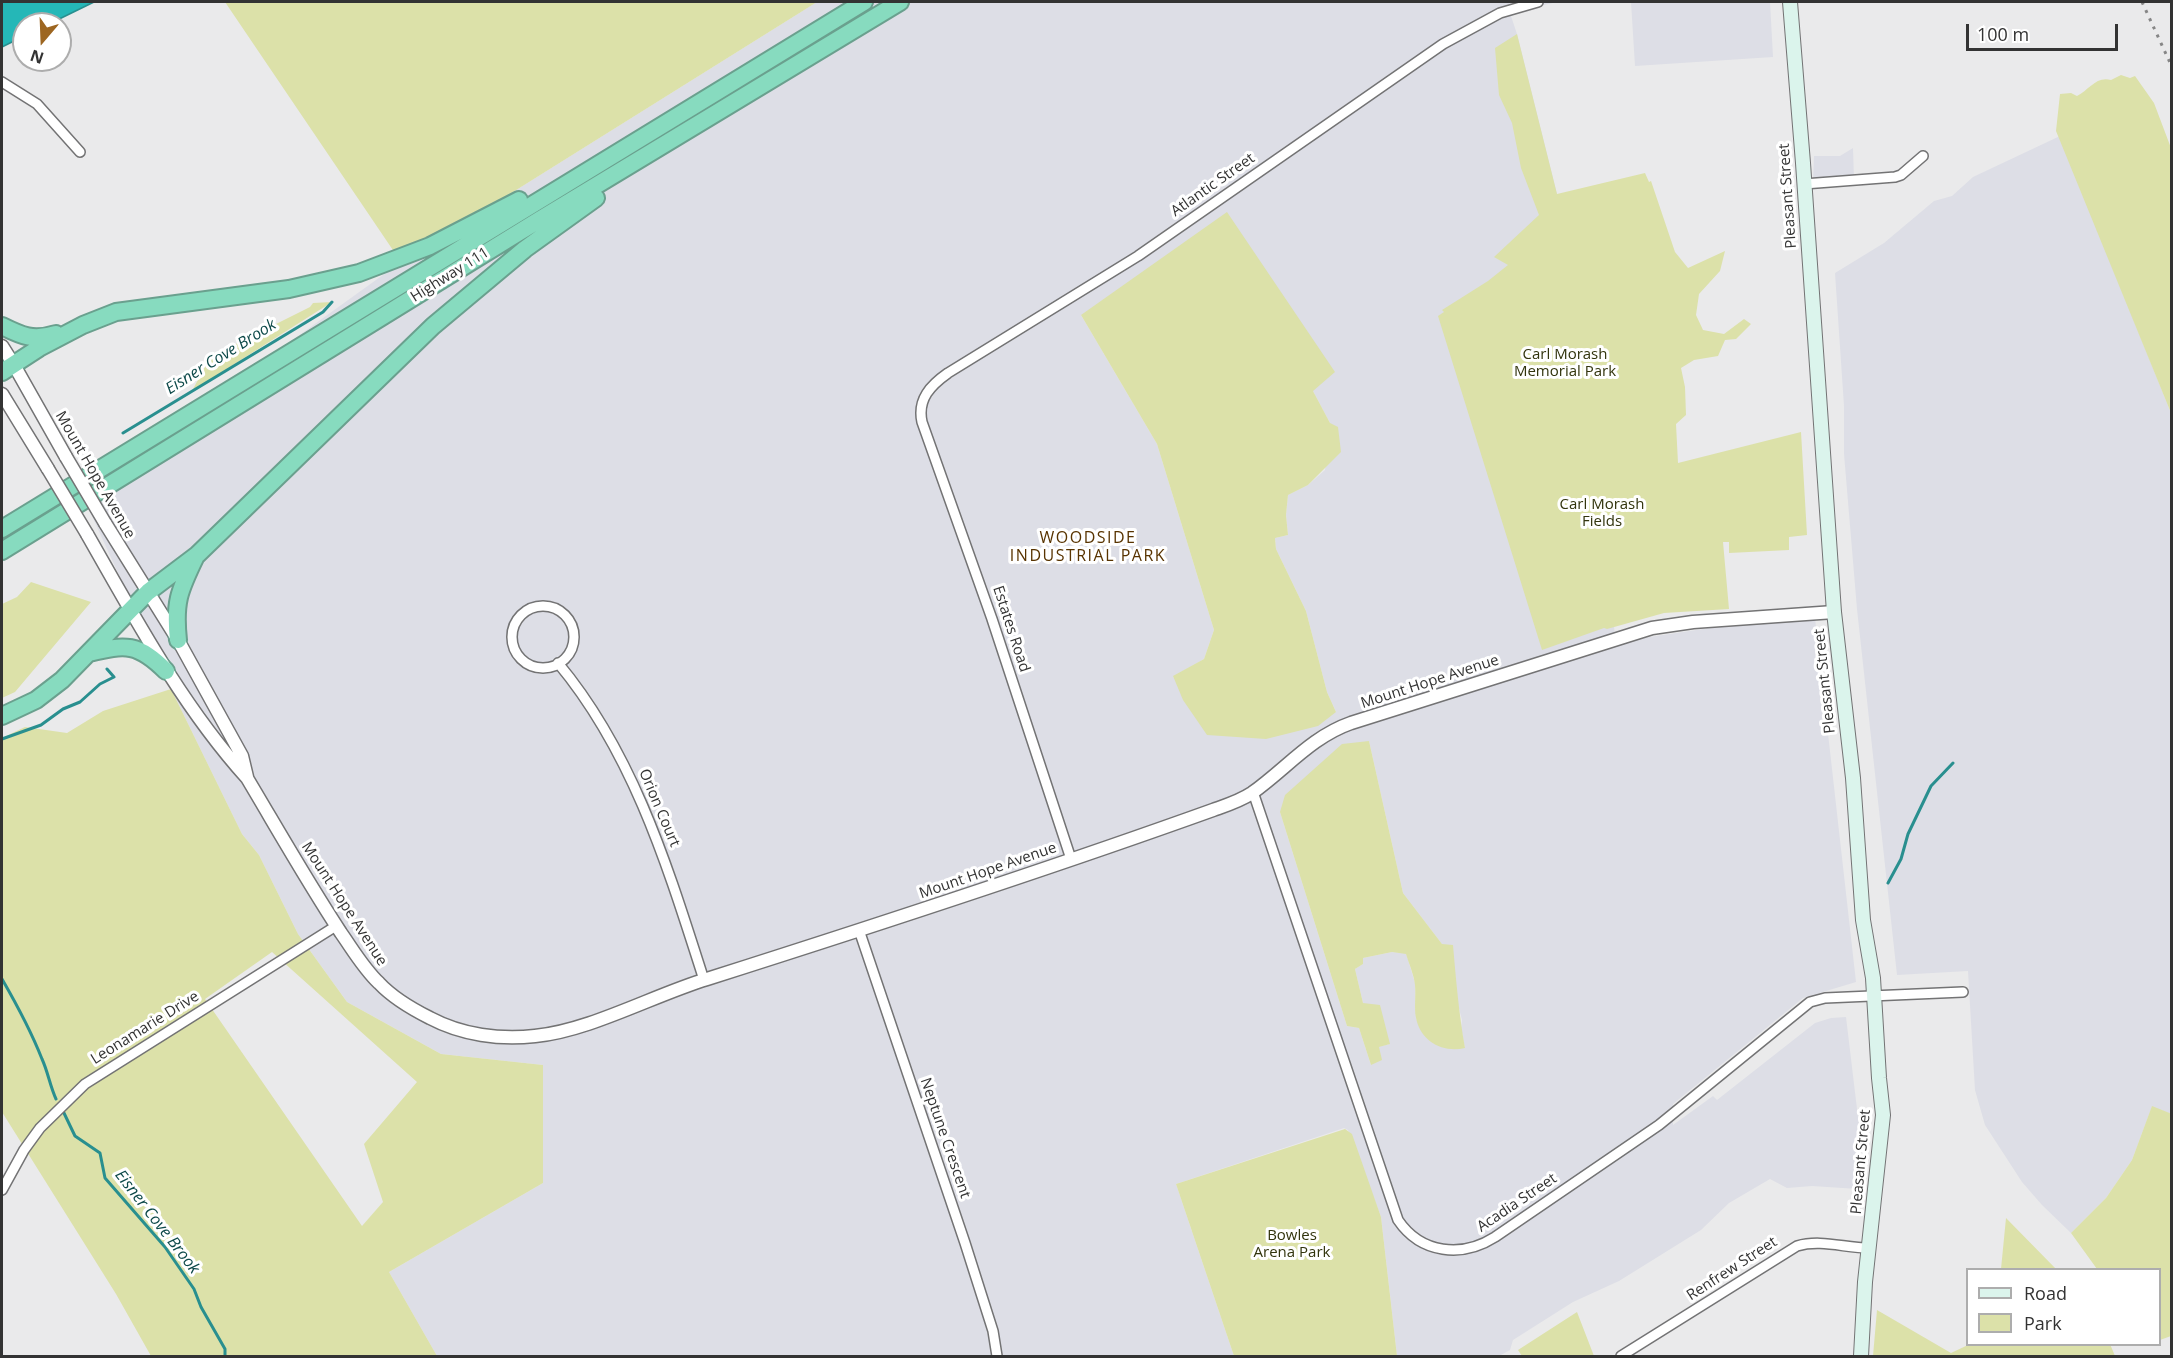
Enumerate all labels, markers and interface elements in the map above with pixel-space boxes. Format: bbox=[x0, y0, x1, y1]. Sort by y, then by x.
north arrow bbox=[12, 12, 72, 72]
scale bar bbox=[1969, 12, 2120, 50]
text: 100 m bbox=[1977, 22, 2029, 46]
text: N bbox=[27, 45, 47, 70]
street label: Pleasant Street bbox=[1775, 143, 1801, 249]
street label: Atlantic Street bbox=[1168, 149, 1258, 221]
street label: Highway 111 bbox=[407, 244, 493, 306]
water label: Eisner Cove Brook bbox=[162, 315, 280, 399]
park label: Carl Morash Memorial Park bbox=[1514, 346, 1616, 381]
street label: Mount Hope Avenue bbox=[51, 408, 139, 542]
park label: Carl Morash Fields bbox=[1560, 496, 1644, 531]
district label: WOODSIDE INDUSTRIAL PARK bbox=[1010, 528, 1166, 566]
street label: Estates Road bbox=[989, 584, 1033, 674]
street label: Pleasant Street bbox=[1811, 628, 1839, 734]
street label: Mount Hope Avenue bbox=[1359, 651, 1501, 713]
street label: Orion Court bbox=[635, 766, 683, 850]
street label: Mount Hope Avenue bbox=[297, 839, 391, 969]
street label: Mount Hope Avenue bbox=[917, 839, 1059, 903]
street label: Leonamarie Drive bbox=[88, 988, 202, 1068]
street label: Neptune Crescent bbox=[916, 1075, 974, 1201]
street label: Pleasant Street bbox=[1847, 1109, 1875, 1215]
water label: Eisner Cove Brook bbox=[110, 1166, 204, 1278]
street label: Acadia Street bbox=[1474, 1170, 1560, 1236]
park label: Bowles Arena Park bbox=[1254, 1227, 1330, 1262]
street label: Renfrew Street bbox=[1684, 1233, 1780, 1305]
legend bbox=[1966, 1268, 2161, 1346]
text: Road bbox=[2024, 1281, 2067, 1305]
text: Park bbox=[2024, 1311, 2062, 1335]

